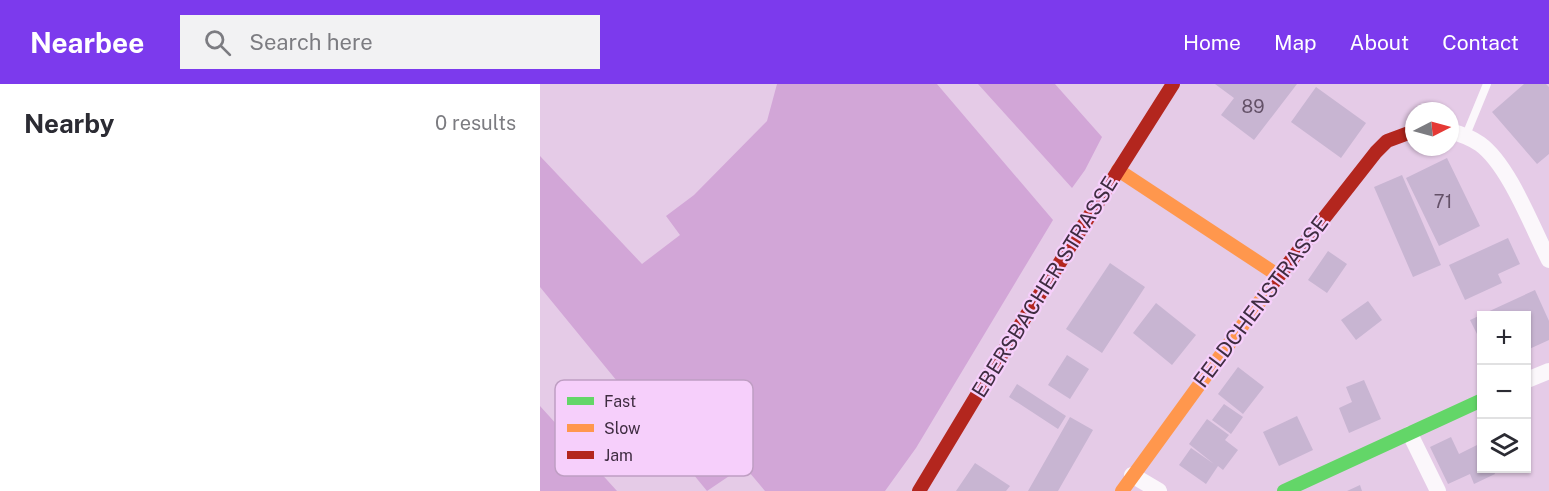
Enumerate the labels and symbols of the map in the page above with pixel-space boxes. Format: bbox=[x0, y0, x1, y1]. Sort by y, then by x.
house number: 89 bbox=[1242, 96, 1264, 117]
north arrow bbox=[1405, 102, 1459, 156]
street label: EBERSBACHER STRASSE bbox=[966, 172, 1123, 402]
house number: 71 bbox=[1434, 191, 1452, 212]
street label: FELDCHENSTRASSE bbox=[1188, 211, 1333, 392]
legend bbox=[555, 380, 753, 476]
text: Fast bbox=[604, 392, 636, 411]
text: Slow bbox=[604, 419, 641, 438]
text: Jam bbox=[604, 446, 633, 465]

